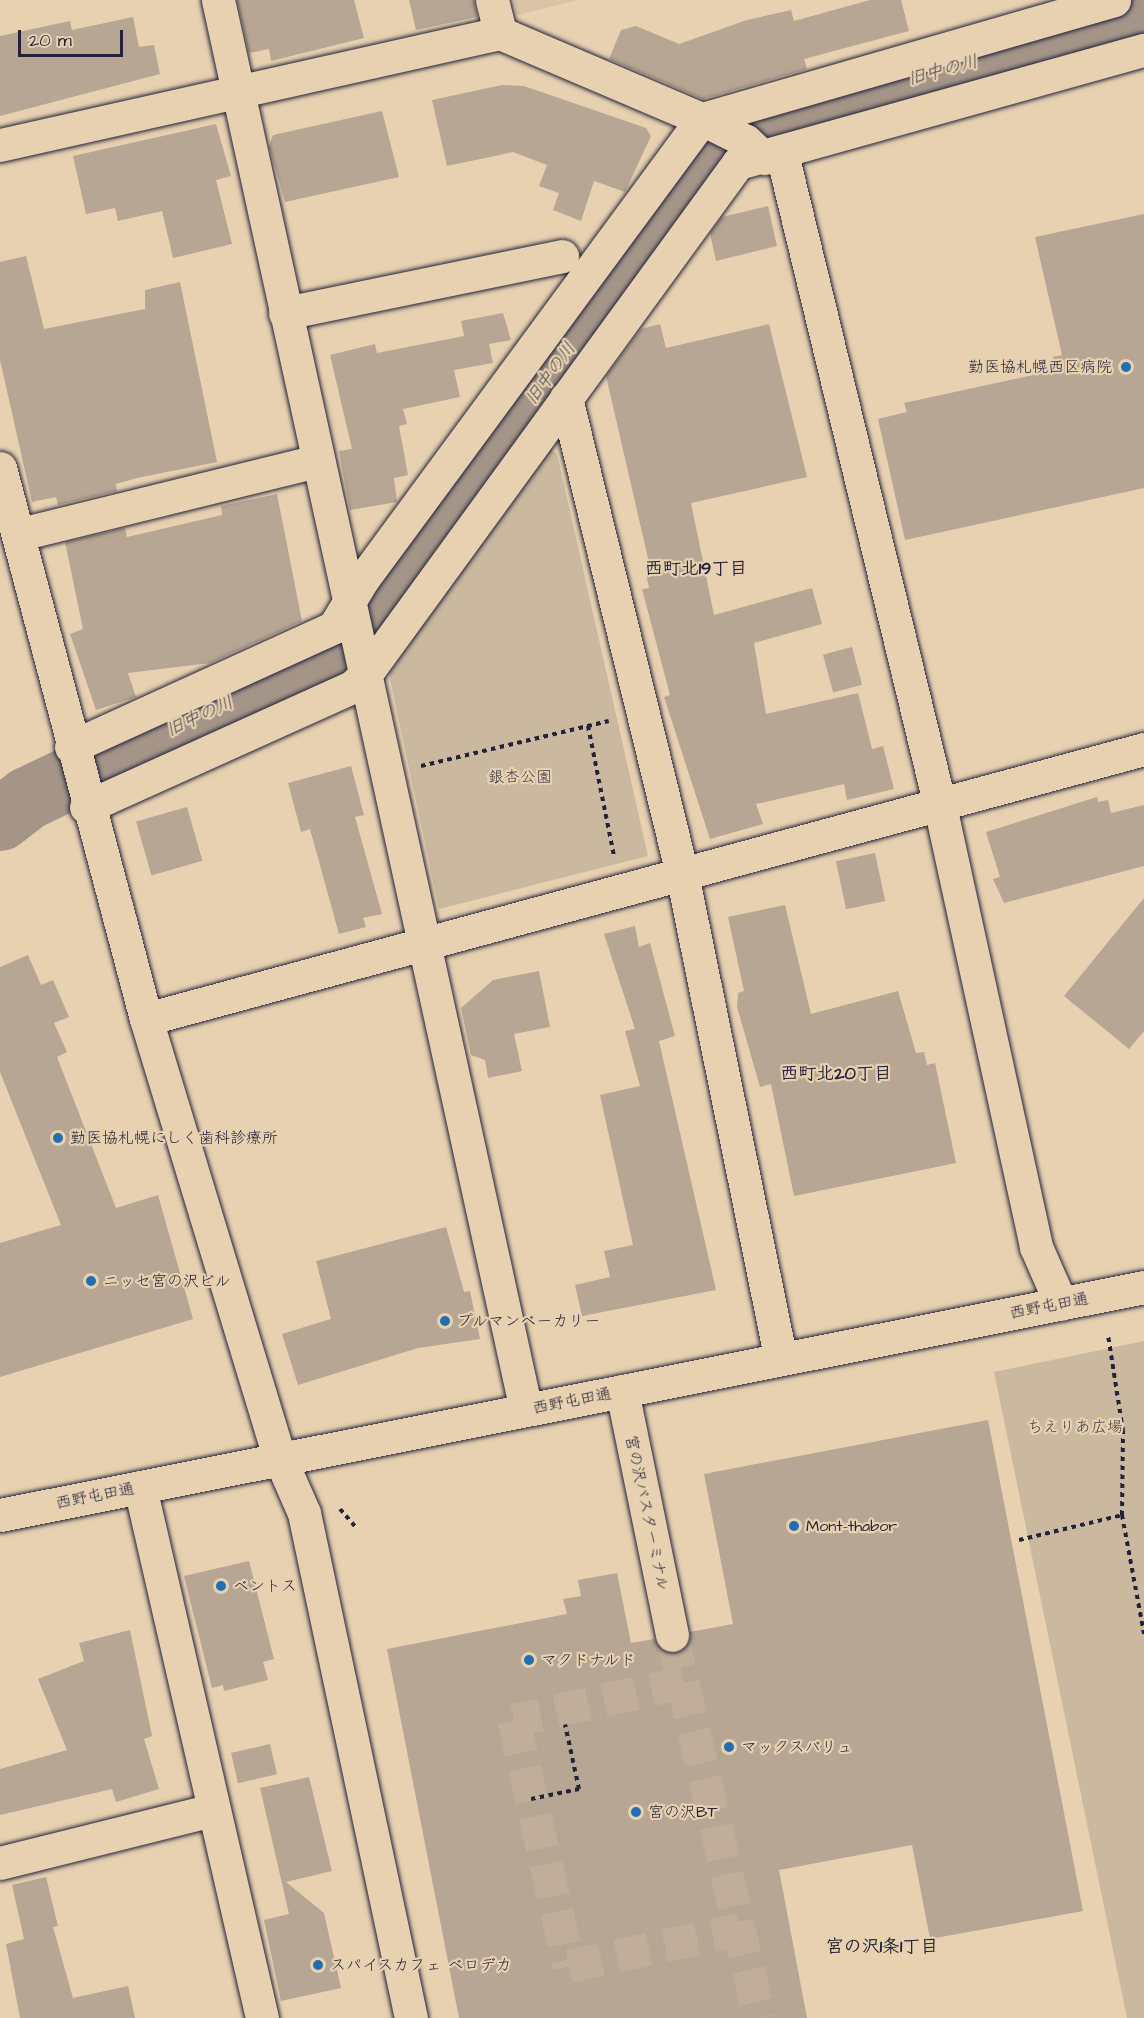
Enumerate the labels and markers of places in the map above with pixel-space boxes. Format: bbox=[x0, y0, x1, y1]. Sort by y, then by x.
place label: 勤医協札幌西区病院 bbox=[968, 357, 1112, 377]
marker: 勤医協札幌西区病院 bbox=[1117, 358, 1135, 376]
place label: 勤医協札幌にしく歯科診療所 bbox=[70, 1128, 278, 1148]
marker: 勤医協札幌にしく歯科診療所 bbox=[51, 1131, 65, 1145]
place label: ニッセ宮の沢ビル bbox=[103, 1271, 231, 1291]
marker: ニッセ宮の沢ビル bbox=[84, 1274, 98, 1288]
place label: プルマンベーカリー bbox=[457, 1311, 601, 1331]
marker: プルマンベーカリー bbox=[438, 1314, 452, 1328]
place label: Mont-thabor bbox=[806, 1516, 897, 1536]
marker: Mont-thabor bbox=[787, 1519, 801, 1533]
place label: ベントス bbox=[233, 1576, 297, 1596]
marker: ベントス bbox=[214, 1579, 228, 1593]
place label: マクドナルド bbox=[541, 1650, 637, 1670]
marker: マクドナルド bbox=[522, 1653, 536, 1667]
place label: マックスバリュ bbox=[741, 1737, 853, 1757]
marker: マックスバリュ bbox=[722, 1740, 736, 1754]
place label: 宮の沢BT bbox=[648, 1802, 717, 1822]
marker: 宮の沢BT bbox=[629, 1805, 643, 1819]
place label: スパイスカフェ ベロデカ bbox=[330, 1955, 512, 1975]
marker: スパイスカフェ ベロデカ bbox=[311, 1958, 325, 1972]

